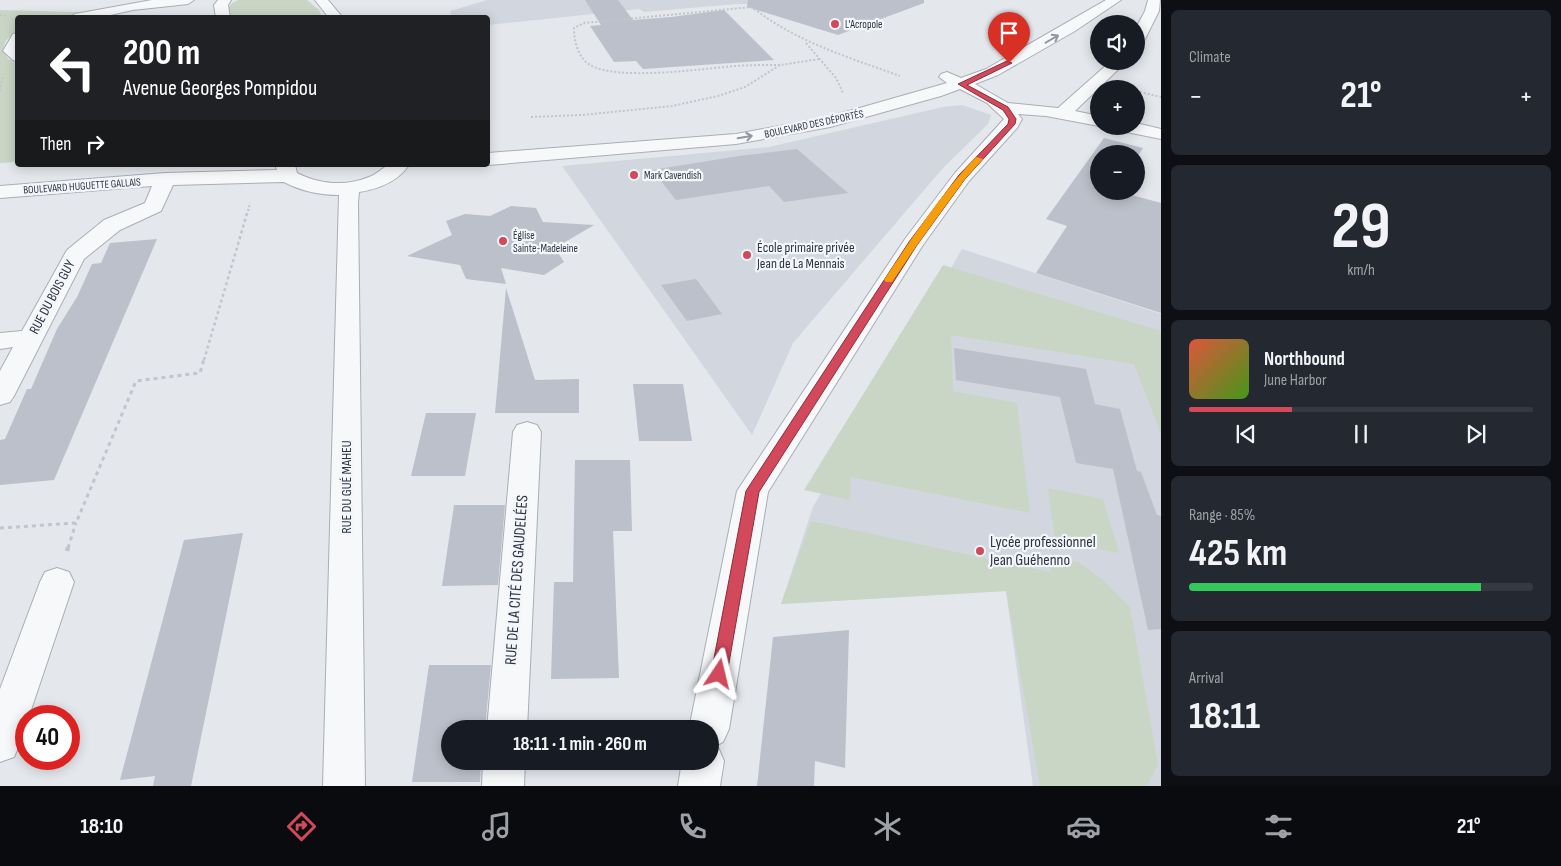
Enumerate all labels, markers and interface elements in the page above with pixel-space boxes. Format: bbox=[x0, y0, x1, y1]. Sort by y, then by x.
pin bbox=[988, 12, 1030, 63]
map controls bbox=[1090, 15, 1145, 200]
button: sound bbox=[1090, 15, 1145, 70]
marker: L'Acropole bbox=[829, 18, 841, 30]
place label: L'Acropole bbox=[845, 18, 883, 31]
icon: arrive bbox=[995, 19, 1023, 47]
text: 200 m bbox=[123, 32, 200, 75]
one-way arrow bbox=[1044, 33, 1058, 43]
icon: left bbox=[40, 35, 105, 100]
text: Climate bbox=[1189, 48, 1231, 67]
text: 21° bbox=[1340, 73, 1382, 118]
text: Avenue Georges Pompidou bbox=[123, 75, 317, 102]
button: + bbox=[1090, 80, 1145, 135]
text: − bbox=[1189, 80, 1203, 113]
text: + bbox=[1519, 80, 1533, 113]
street label: BOULEVARD DES DÉPORTÉS bbox=[763, 107, 865, 141]
icon: right bbox=[81, 130, 109, 158]
one-way arrow bbox=[737, 132, 753, 142]
text: Then bbox=[40, 133, 71, 156]
button: − bbox=[1090, 145, 1145, 200]
marker: Mark Cavendish bbox=[628, 169, 640, 181]
place label: Mark Cavendish bbox=[644, 169, 702, 182]
street label: BOULEVARD HUGUETTE GALLAIS bbox=[23, 175, 142, 197]
text: 29 bbox=[1331, 189, 1391, 267]
place label: Église Sainte-Madeleine bbox=[513, 229, 578, 255]
marker: Église Sainte-Madeleine bbox=[497, 235, 509, 247]
place label: École primaire privée Jean de La Mennais bbox=[756, 239, 855, 272]
marker: École primaire privée Jean de La Mennais bbox=[741, 249, 753, 261]
street label: RUE DU BOIS GUY bbox=[25, 257, 79, 337]
text: km/h bbox=[1347, 261, 1375, 280]
text: Northbound bbox=[1264, 348, 1345, 371]
text: June Harbor bbox=[1264, 371, 1327, 390]
icon: previous bbox=[1232, 420, 1260, 448]
icon: pause bbox=[1347, 420, 1375, 448]
icon: next bbox=[1462, 420, 1490, 448]
street label: RUE DU GUÉ MAHEU bbox=[338, 440, 355, 534]
street label: RUE DE LA CITÉ DES GAUDELÉES bbox=[502, 494, 532, 666]
text: Range · 85% bbox=[1189, 506, 1255, 525]
text: 425 km bbox=[1189, 531, 1287, 576]
place label: Lycée professionnel Jean Guéhenno bbox=[989, 533, 1096, 570]
marker: Lycée professionnel Jean Guéhenno bbox=[974, 545, 986, 557]
position arrow bbox=[692, 647, 744, 699]
text: Arrival bbox=[1189, 669, 1223, 688]
text: 18:11 bbox=[1189, 694, 1260, 739]
speed limit sign: 40 bbox=[15, 705, 80, 770]
text: 18:11 · 1 min · 260 m bbox=[513, 733, 647, 756]
icon: directions bbox=[284, 809, 319, 844]
icon: music bbox=[479, 809, 514, 844]
icon: phone bbox=[675, 809, 710, 844]
icon: climate bbox=[870, 809, 905, 844]
icon: car bbox=[1066, 809, 1101, 844]
icon: filters bbox=[1261, 809, 1296, 844]
text: 18:10 bbox=[80, 813, 123, 840]
text: 21° bbox=[1457, 813, 1481, 840]

